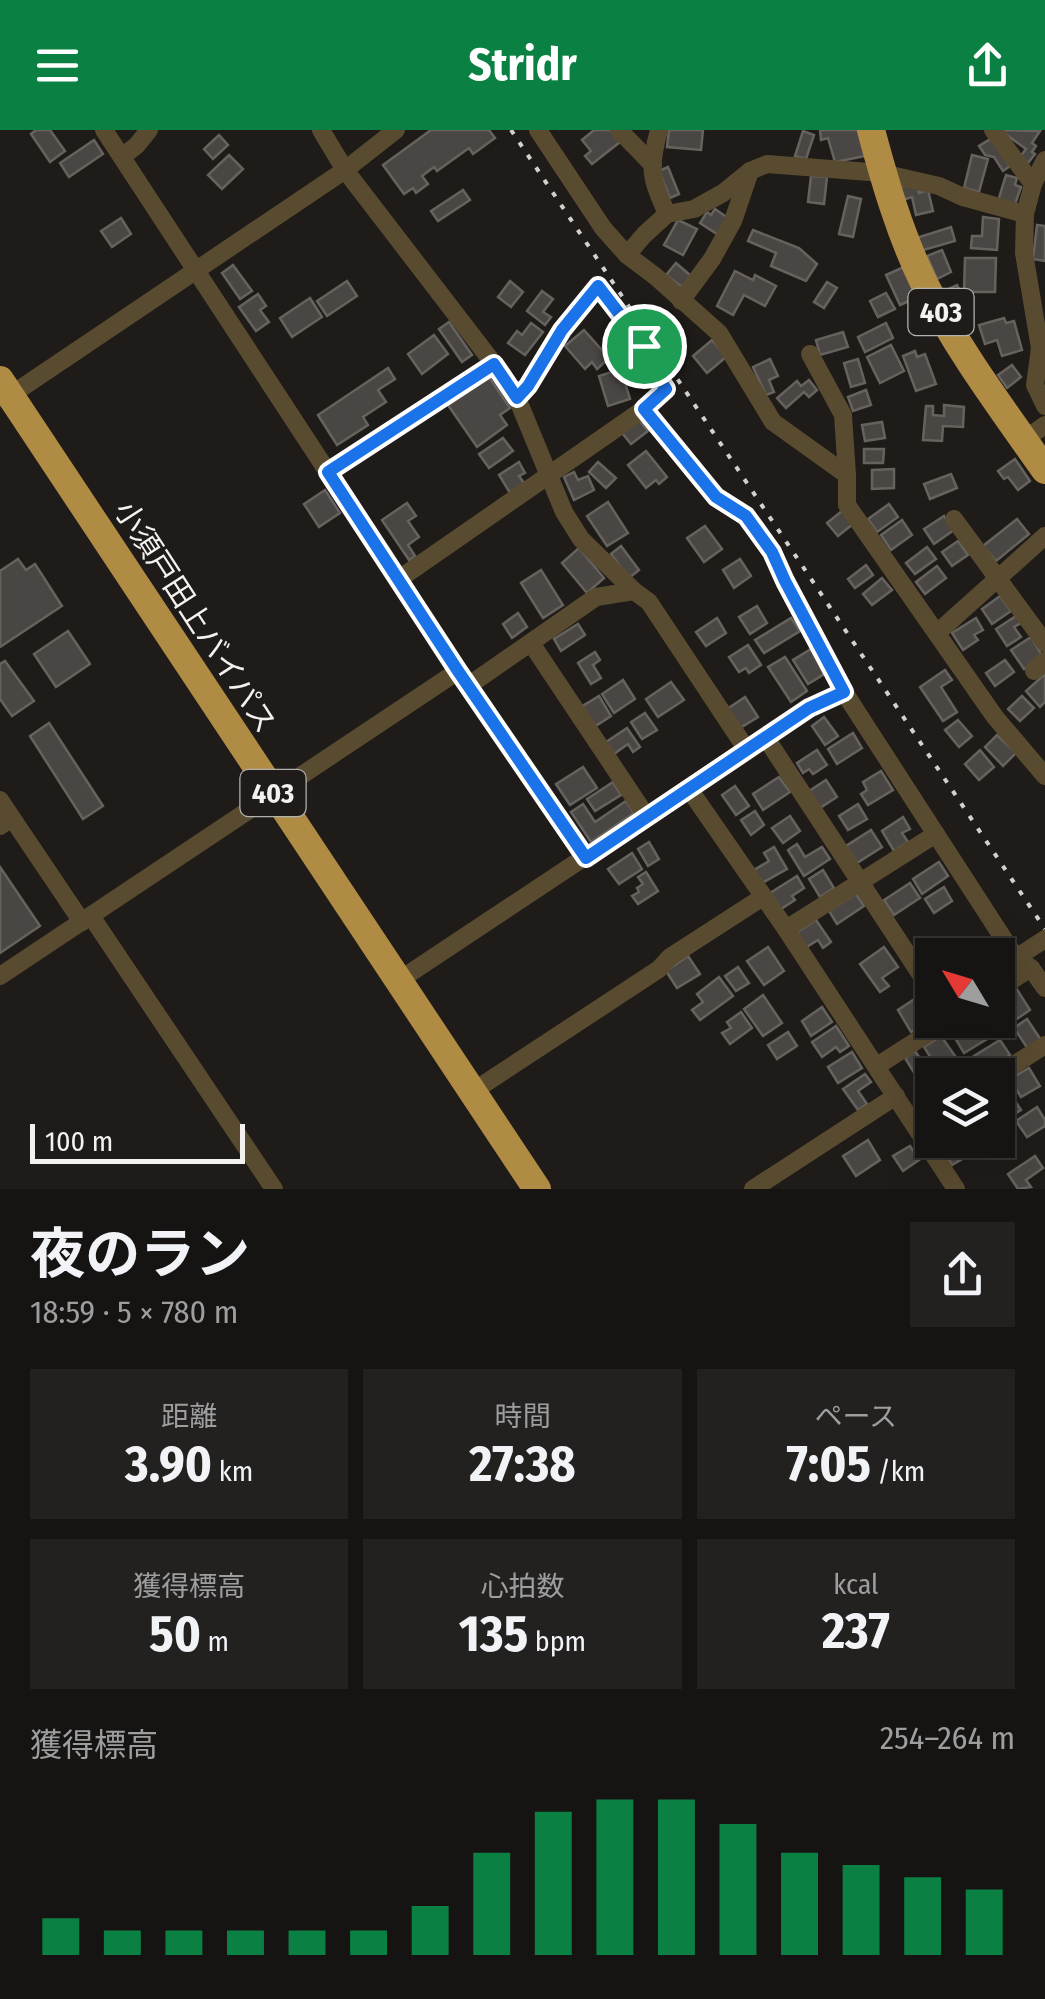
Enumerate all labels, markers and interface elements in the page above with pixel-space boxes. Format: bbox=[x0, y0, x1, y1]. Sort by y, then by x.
icon: menu bbox=[30, 38, 85, 93]
text: Stridr bbox=[468, 38, 577, 92]
icon: share bbox=[960, 38, 1015, 93]
road number: 403 bbox=[908, 289, 974, 335]
pin bbox=[602, 304, 687, 389]
icon: arrive bbox=[617, 319, 672, 374]
street label: 小須戸田上バイパス bbox=[107, 494, 283, 740]
road number: 403 bbox=[240, 770, 306, 816]
north arrow bbox=[915, 938, 1015, 1038]
map controls bbox=[915, 938, 1015, 1158]
button: layers bbox=[915, 1058, 1015, 1158]
scale bar bbox=[30, 1119, 245, 1164]
text: 100 m bbox=[45, 1125, 113, 1158]
text: 夜のラン bbox=[30, 1222, 250, 1288]
button: share bbox=[910, 1222, 1015, 1327]
text: 18:59 · 5 × 780 m bbox=[30, 1293, 238, 1331]
text: 距離 bbox=[161, 1400, 217, 1433]
text: 時間 bbox=[494, 1400, 551, 1433]
text: ペース bbox=[815, 1400, 897, 1433]
text: 3.90 bbox=[125, 1434, 212, 1494]
text: 27:38 bbox=[469, 1434, 576, 1494]
text: 7:05 bbox=[786, 1434, 871, 1494]
text: km bbox=[212, 1455, 253, 1488]
text: /km bbox=[871, 1455, 925, 1488]
text: kcal bbox=[833, 1568, 879, 1601]
text: 獲得標高 bbox=[133, 1570, 245, 1603]
text: 心拍数 bbox=[480, 1570, 565, 1603]
text: 237 bbox=[822, 1601, 890, 1661]
text: 50 bbox=[149, 1604, 201, 1664]
text: 135 bbox=[459, 1604, 528, 1664]
text: m bbox=[201, 1625, 229, 1658]
text: bpm bbox=[528, 1625, 586, 1658]
text: 254–264 m bbox=[880, 1719, 1015, 1757]
text: 獲得標高 bbox=[30, 1726, 158, 1764]

